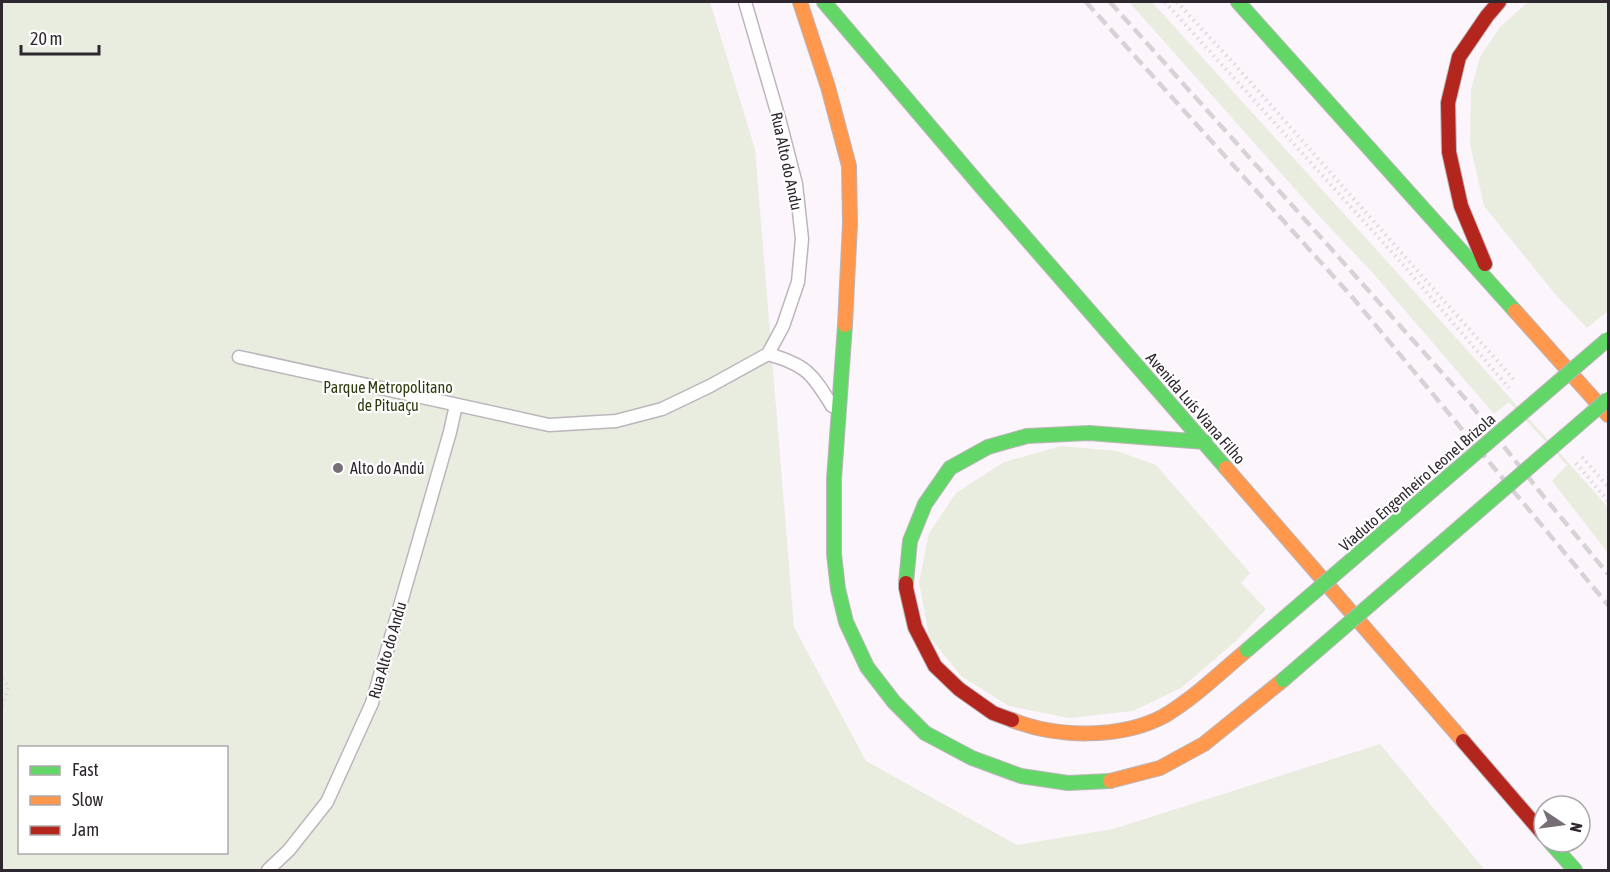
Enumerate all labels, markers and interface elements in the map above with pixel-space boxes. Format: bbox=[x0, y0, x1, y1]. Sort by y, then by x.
scale bar bbox=[21, 18, 99, 56]
text: 20 m bbox=[30, 28, 62, 49]
street label: Rua Alto do Andu bbox=[768, 110, 806, 212]
street label: Avenida Luís Viana Filho bbox=[1143, 349, 1249, 467]
park label: Parque Metropolitano de Pituaçu bbox=[323, 378, 453, 415]
street label: Viaduto Engenheiro Leonel Brizola bbox=[1335, 409, 1499, 555]
place label: Alto do Andú bbox=[350, 459, 424, 477]
marker: Alto do Andú bbox=[331, 461, 345, 475]
street label: Rua Alto do Andu bbox=[365, 600, 409, 700]
legend bbox=[18, 746, 228, 854]
text: Fast bbox=[72, 759, 99, 780]
text: Slow bbox=[72, 789, 103, 810]
north arrow bbox=[1532, 794, 1592, 854]
text: Jam bbox=[72, 819, 99, 840]
text: N bbox=[1567, 821, 1586, 834]

